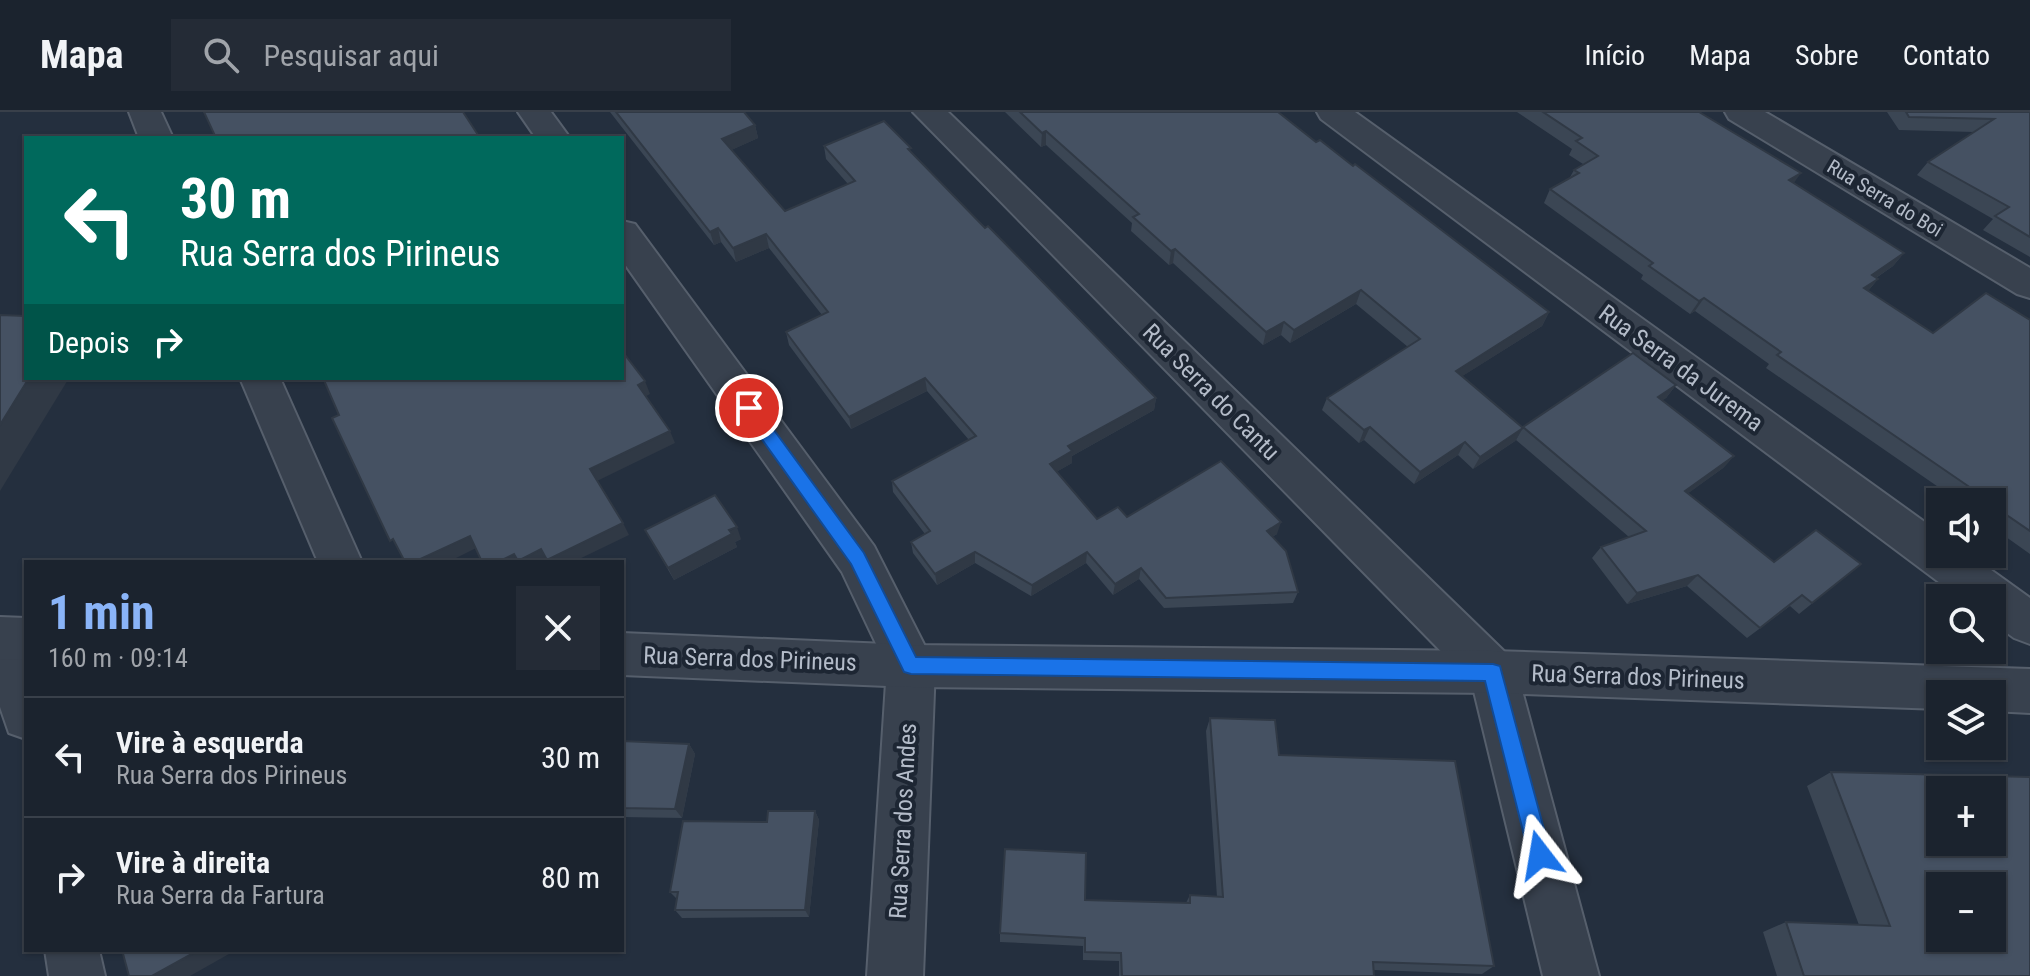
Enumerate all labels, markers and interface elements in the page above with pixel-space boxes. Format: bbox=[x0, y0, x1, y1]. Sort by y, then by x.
search box bbox=[171, 19, 731, 91]
text: Mapa bbox=[40, 33, 123, 77]
icon: search bbox=[199, 33, 243, 77]
text: Pesquisar aqui bbox=[263, 38, 439, 73]
text: Início bbox=[1585, 39, 1645, 72]
text: Mapa bbox=[1689, 39, 1751, 72]
text: Sobre bbox=[1795, 39, 1859, 72]
text: Contato bbox=[1903, 39, 1990, 72]
street label: Rua Serra do Boi bbox=[1823, 154, 1947, 242]
text: 30 m bbox=[180, 166, 291, 232]
icon: left bbox=[48, 168, 152, 272]
text: Rua Serra dos Pirineus bbox=[180, 233, 500, 275]
street label: Rua Serra da Jurema bbox=[1593, 299, 1769, 437]
street label: Rua Serra do Cantu bbox=[1137, 318, 1285, 466]
icon: right bbox=[146, 320, 190, 364]
text: Depois bbox=[48, 325, 130, 360]
pin bbox=[715, 374, 783, 442]
icon: arrive bbox=[727, 386, 771, 430]
map controls bbox=[1926, 488, 2006, 952]
button: sound bbox=[1926, 488, 2006, 568]
text: 1 min bbox=[48, 584, 155, 641]
button: search bbox=[1926, 584, 2006, 664]
button: close bbox=[516, 586, 600, 670]
street label: Rua Serra dos Pirineus bbox=[643, 641, 857, 677]
text: 160 m · 09:14 bbox=[48, 643, 188, 673]
street label: Rua Serra dos Pirineus bbox=[1531, 659, 1745, 695]
button: layers bbox=[1926, 680, 2006, 760]
street label: Rua Serra dos Andes bbox=[884, 722, 922, 920]
text: Vire à esquerda bbox=[116, 725, 304, 760]
icon: left bbox=[48, 735, 92, 779]
text: 30 m bbox=[541, 740, 600, 775]
text: Rua Serra dos Pirineus bbox=[116, 760, 347, 790]
button: + bbox=[1926, 776, 2006, 856]
position arrow bbox=[1498, 813, 1582, 897]
text: Vire à direita bbox=[116, 845, 270, 880]
icon: right bbox=[48, 855, 92, 899]
text: 80 m bbox=[541, 860, 600, 895]
button: − bbox=[1926, 872, 2006, 952]
text: Rua Serra da Fartura bbox=[116, 880, 325, 910]

